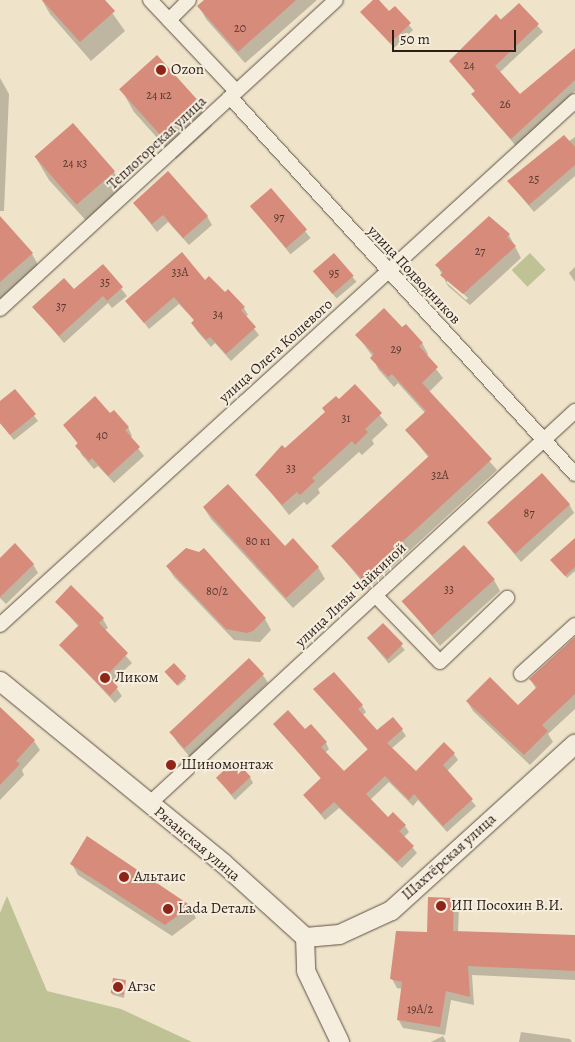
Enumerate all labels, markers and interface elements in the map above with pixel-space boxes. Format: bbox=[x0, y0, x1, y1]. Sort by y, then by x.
scale bar bbox=[395, 20, 519, 52]
house number: 20 bbox=[234, 22, 246, 36]
text: 50 m bbox=[400, 29, 430, 49]
house number: 24 bbox=[463, 59, 475, 73]
place label: Ozon bbox=[171, 61, 204, 79]
marker: Ozon bbox=[155, 64, 167, 76]
house number: 24 к2 bbox=[146, 89, 172, 103]
street label: Теплогорская улица bbox=[104, 92, 210, 194]
house number: 26 bbox=[499, 98, 511, 112]
house number: 24 к3 bbox=[63, 157, 87, 171]
house number: 25 bbox=[529, 173, 539, 187]
house number: 97 bbox=[274, 211, 284, 225]
street label: улица Подводников bbox=[364, 222, 464, 328]
house number: 27 bbox=[475, 245, 485, 259]
house number: 33А bbox=[172, 266, 188, 280]
house number: 95 bbox=[329, 267, 339, 281]
house number: 35 bbox=[100, 276, 110, 290]
street label: улица Олега Кошевого bbox=[216, 295, 336, 407]
house number: 37 bbox=[56, 300, 66, 314]
house number: 34 bbox=[213, 308, 223, 322]
house number: 29 bbox=[390, 343, 402, 357]
house number: 31 bbox=[341, 412, 351, 426]
house number: 40 bbox=[96, 429, 108, 443]
house number: 33 bbox=[286, 462, 296, 476]
house number: 32А bbox=[431, 469, 449, 483]
house number: 87 bbox=[524, 507, 534, 521]
house number: 80 к1 bbox=[246, 535, 270, 549]
street label: улица Лизы Чайкиной bbox=[292, 539, 410, 651]
house number: 33 bbox=[444, 583, 454, 597]
house number: 80/2 bbox=[206, 585, 228, 599]
place label: Ликом bbox=[115, 669, 159, 687]
marker: Ликом bbox=[99, 672, 111, 684]
place label: Шиномонтаж bbox=[181, 756, 273, 774]
marker: Шиномонтаж bbox=[165, 759, 177, 771]
street label: Рязанская улица bbox=[150, 803, 244, 885]
street label: Шахтёрская улица bbox=[398, 810, 500, 904]
place label: Альтаис bbox=[134, 868, 186, 886]
marker: Альтаис bbox=[118, 871, 130, 883]
place label: ИП Посохин В.И. bbox=[451, 897, 564, 915]
place label: Lada Dеталь bbox=[178, 900, 256, 918]
marker: ИП Посохин В.И. bbox=[435, 900, 447, 912]
marker: Lada Dеталь bbox=[162, 903, 174, 915]
place label: Агзс bbox=[128, 978, 156, 996]
marker: Агзс bbox=[112, 981, 124, 993]
house number: 19А/2 bbox=[407, 1003, 433, 1017]

